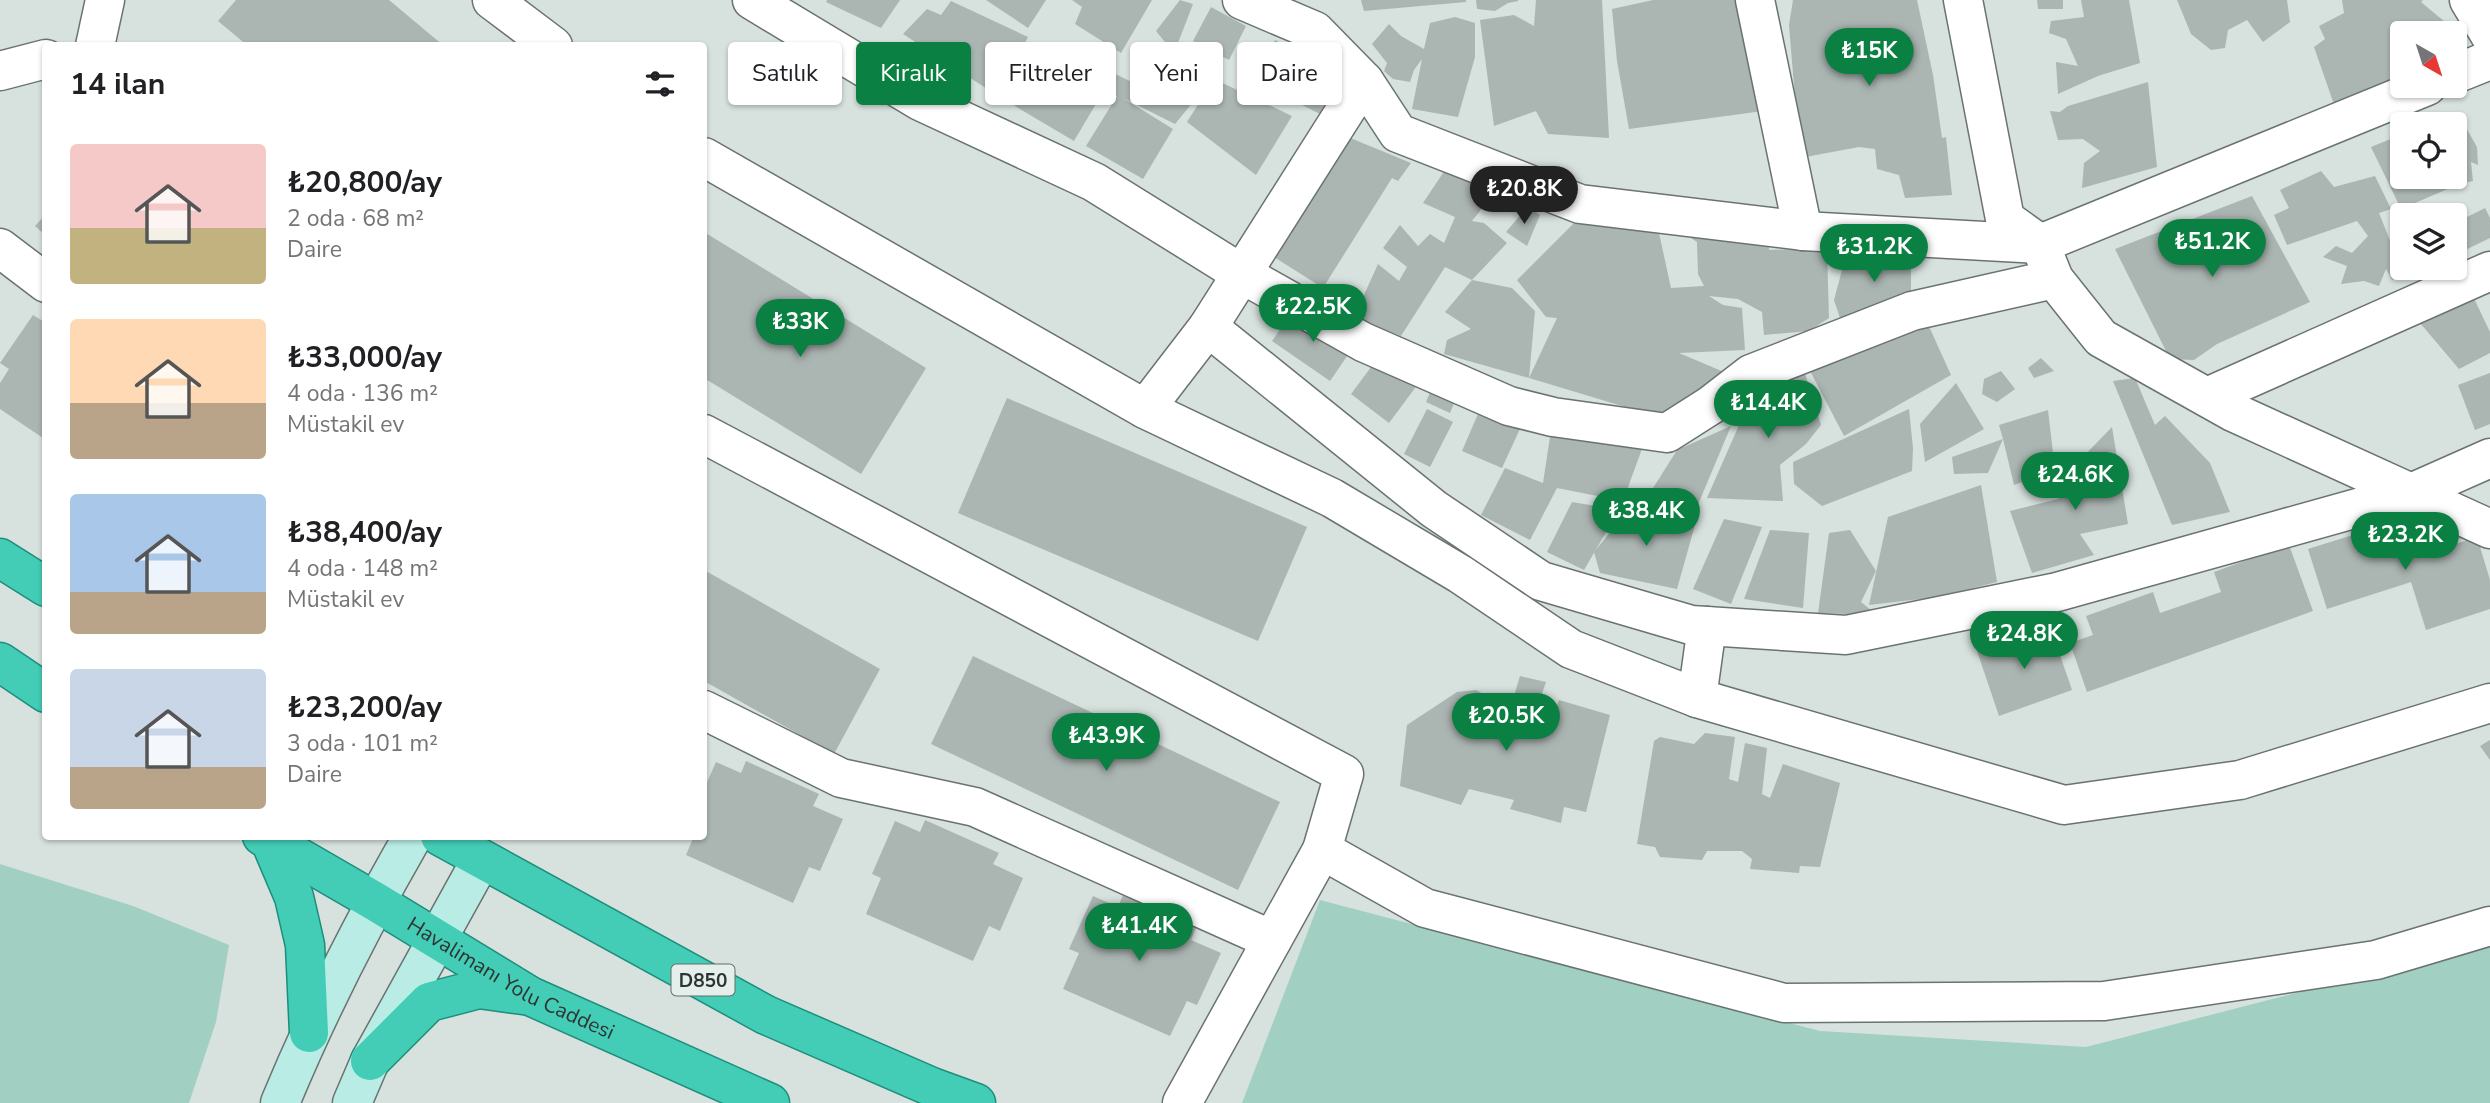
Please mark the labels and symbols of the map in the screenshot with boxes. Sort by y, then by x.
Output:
north arrow [2390,21,2468,98]
pin: ₺15K [1828,28,1910,88]
pin: ₺20.8K [1467,166,1581,226]
pin: ₺51.2K [2155,219,2269,279]
pin: ₺31.2K [1817,224,1931,284]
pin: ₺22.5K [1256,284,1370,344]
pin: ₺33K [759,300,841,359]
pin: ₺14.4K [1711,380,1825,440]
pin: ₺24.6K [2018,452,2132,512]
pin: ₺38.4K [1589,489,1703,548]
pin: ₺23.2K [2348,512,2462,572]
pin: ₺24.8K [1967,612,2081,671]
pin: ₺20.5K [1449,694,1563,753]
pin: ₺43.9K [1049,714,1163,773]
pin: ₺41.4K [1082,904,1196,963]
street label: Havalimanı Yolu Caddesi [402,910,619,1046]
road number: D850 [672,964,734,996]

